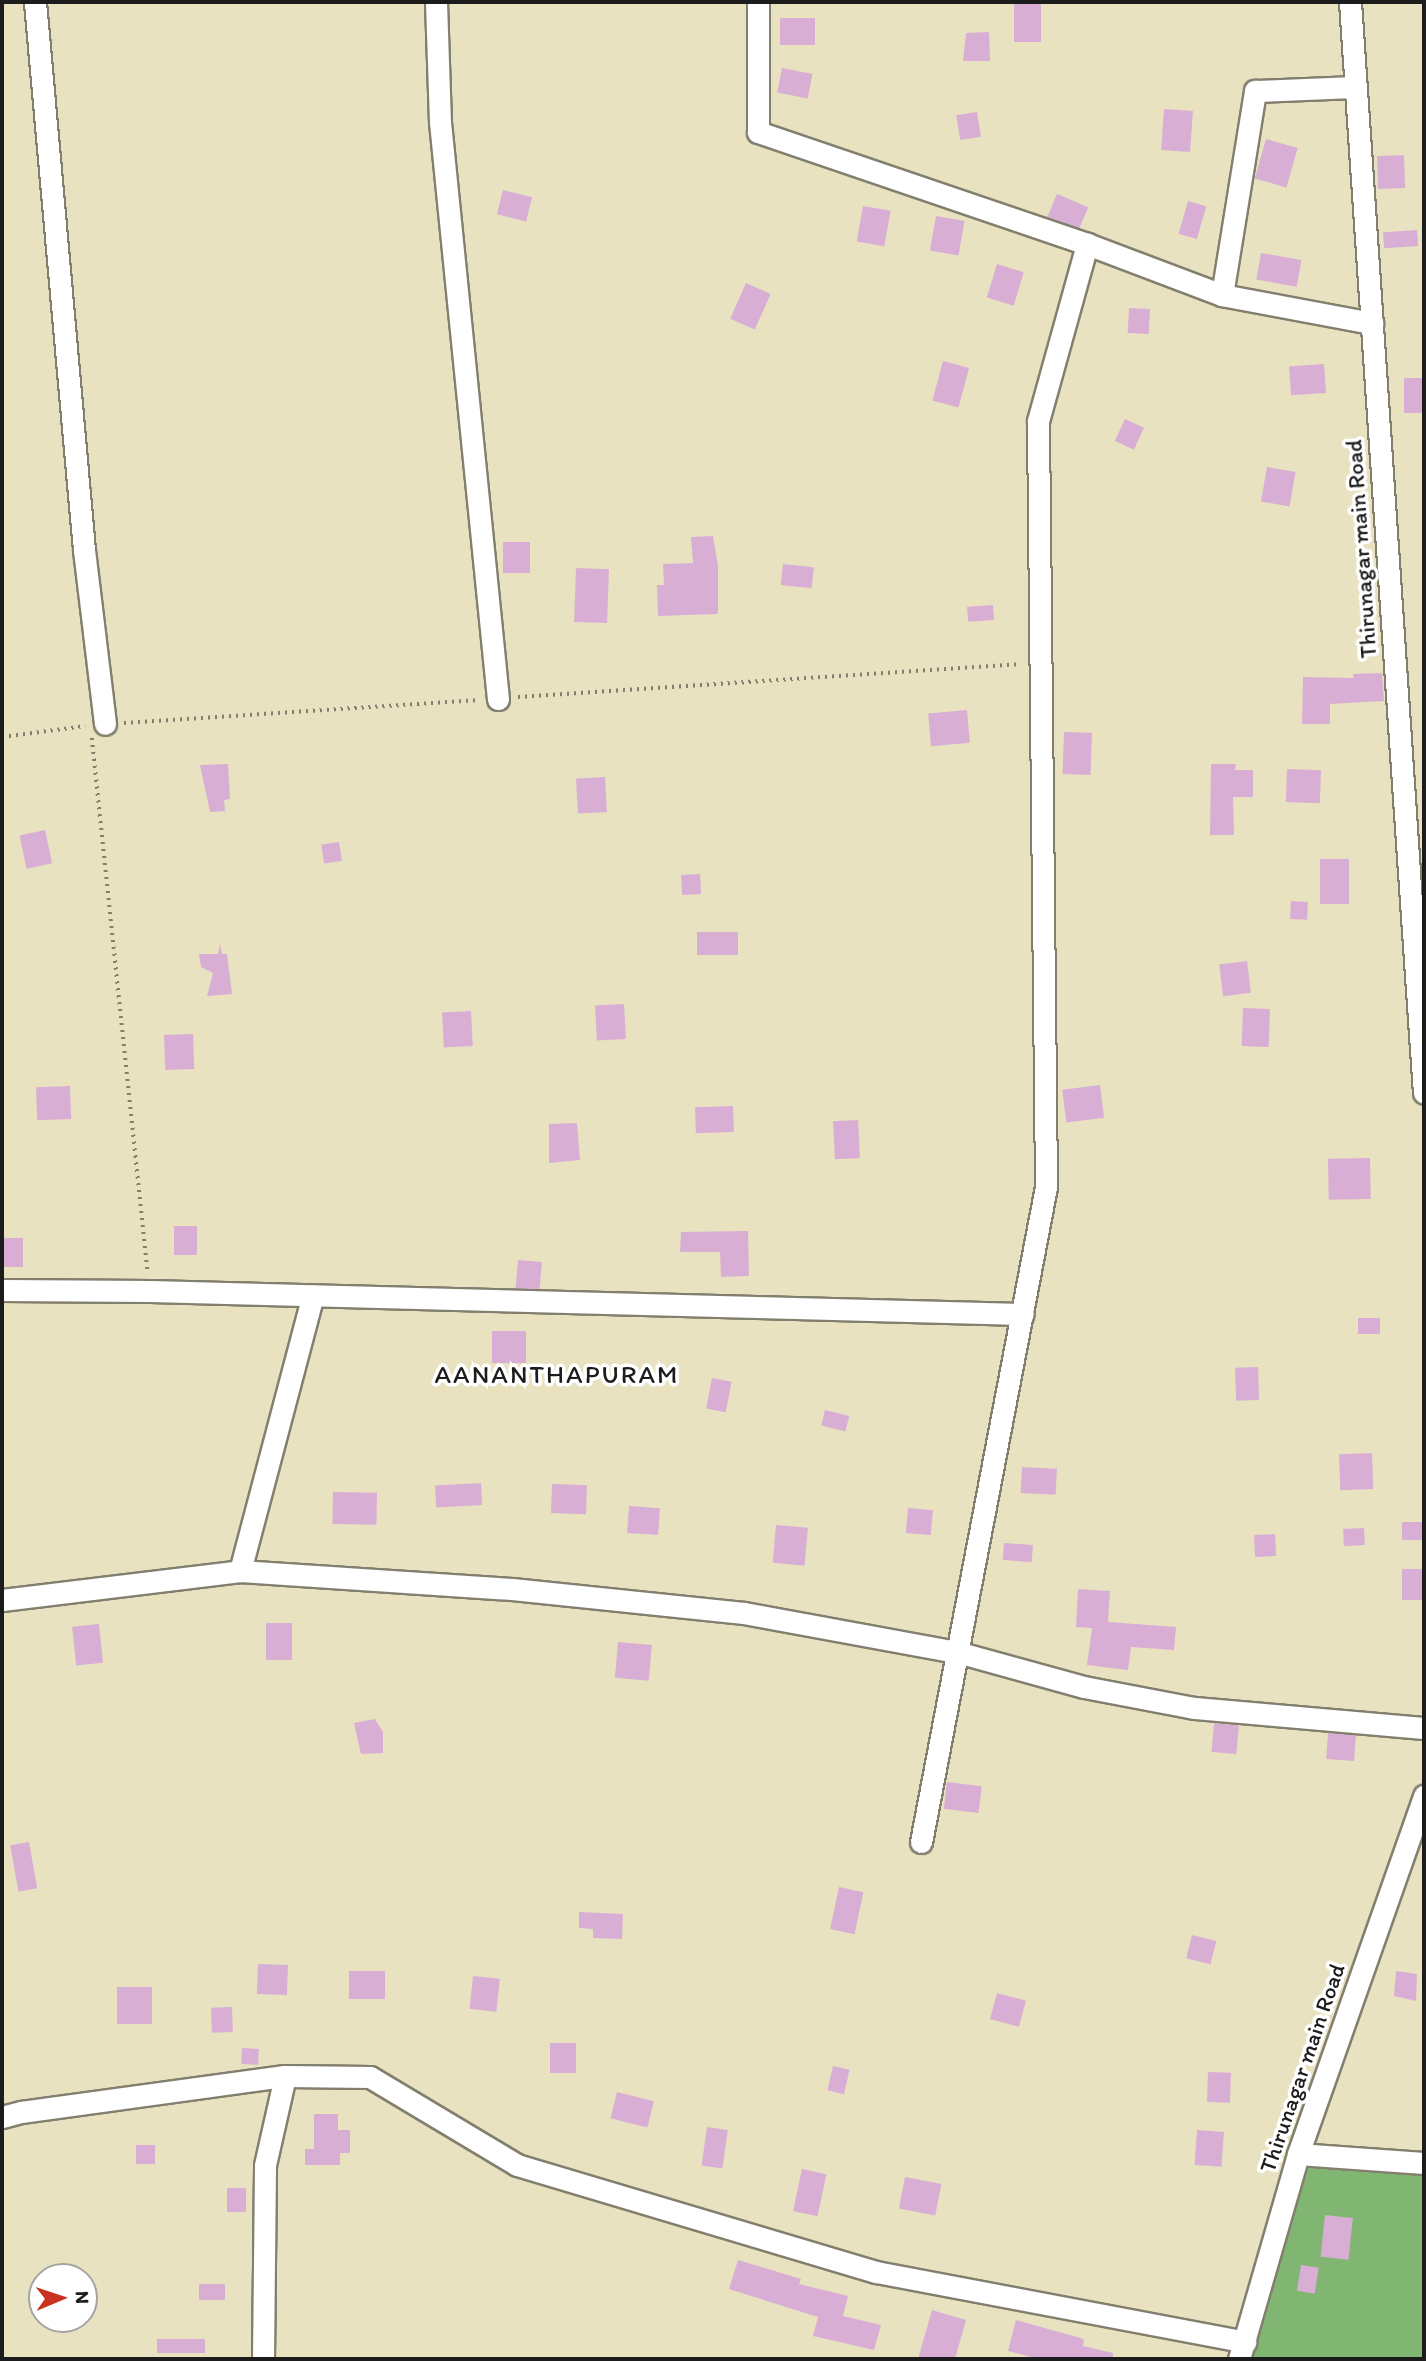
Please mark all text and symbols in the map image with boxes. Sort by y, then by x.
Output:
street label: Thirunagar main Road [1340,439,1382,659]
district label: AANANTHAPURAM [436,1359,678,1391]
street label: Thirunagar main Road [1253,1960,1351,2176]
north arrow [28,2263,98,2333]
text: N [71,2291,94,2304]

